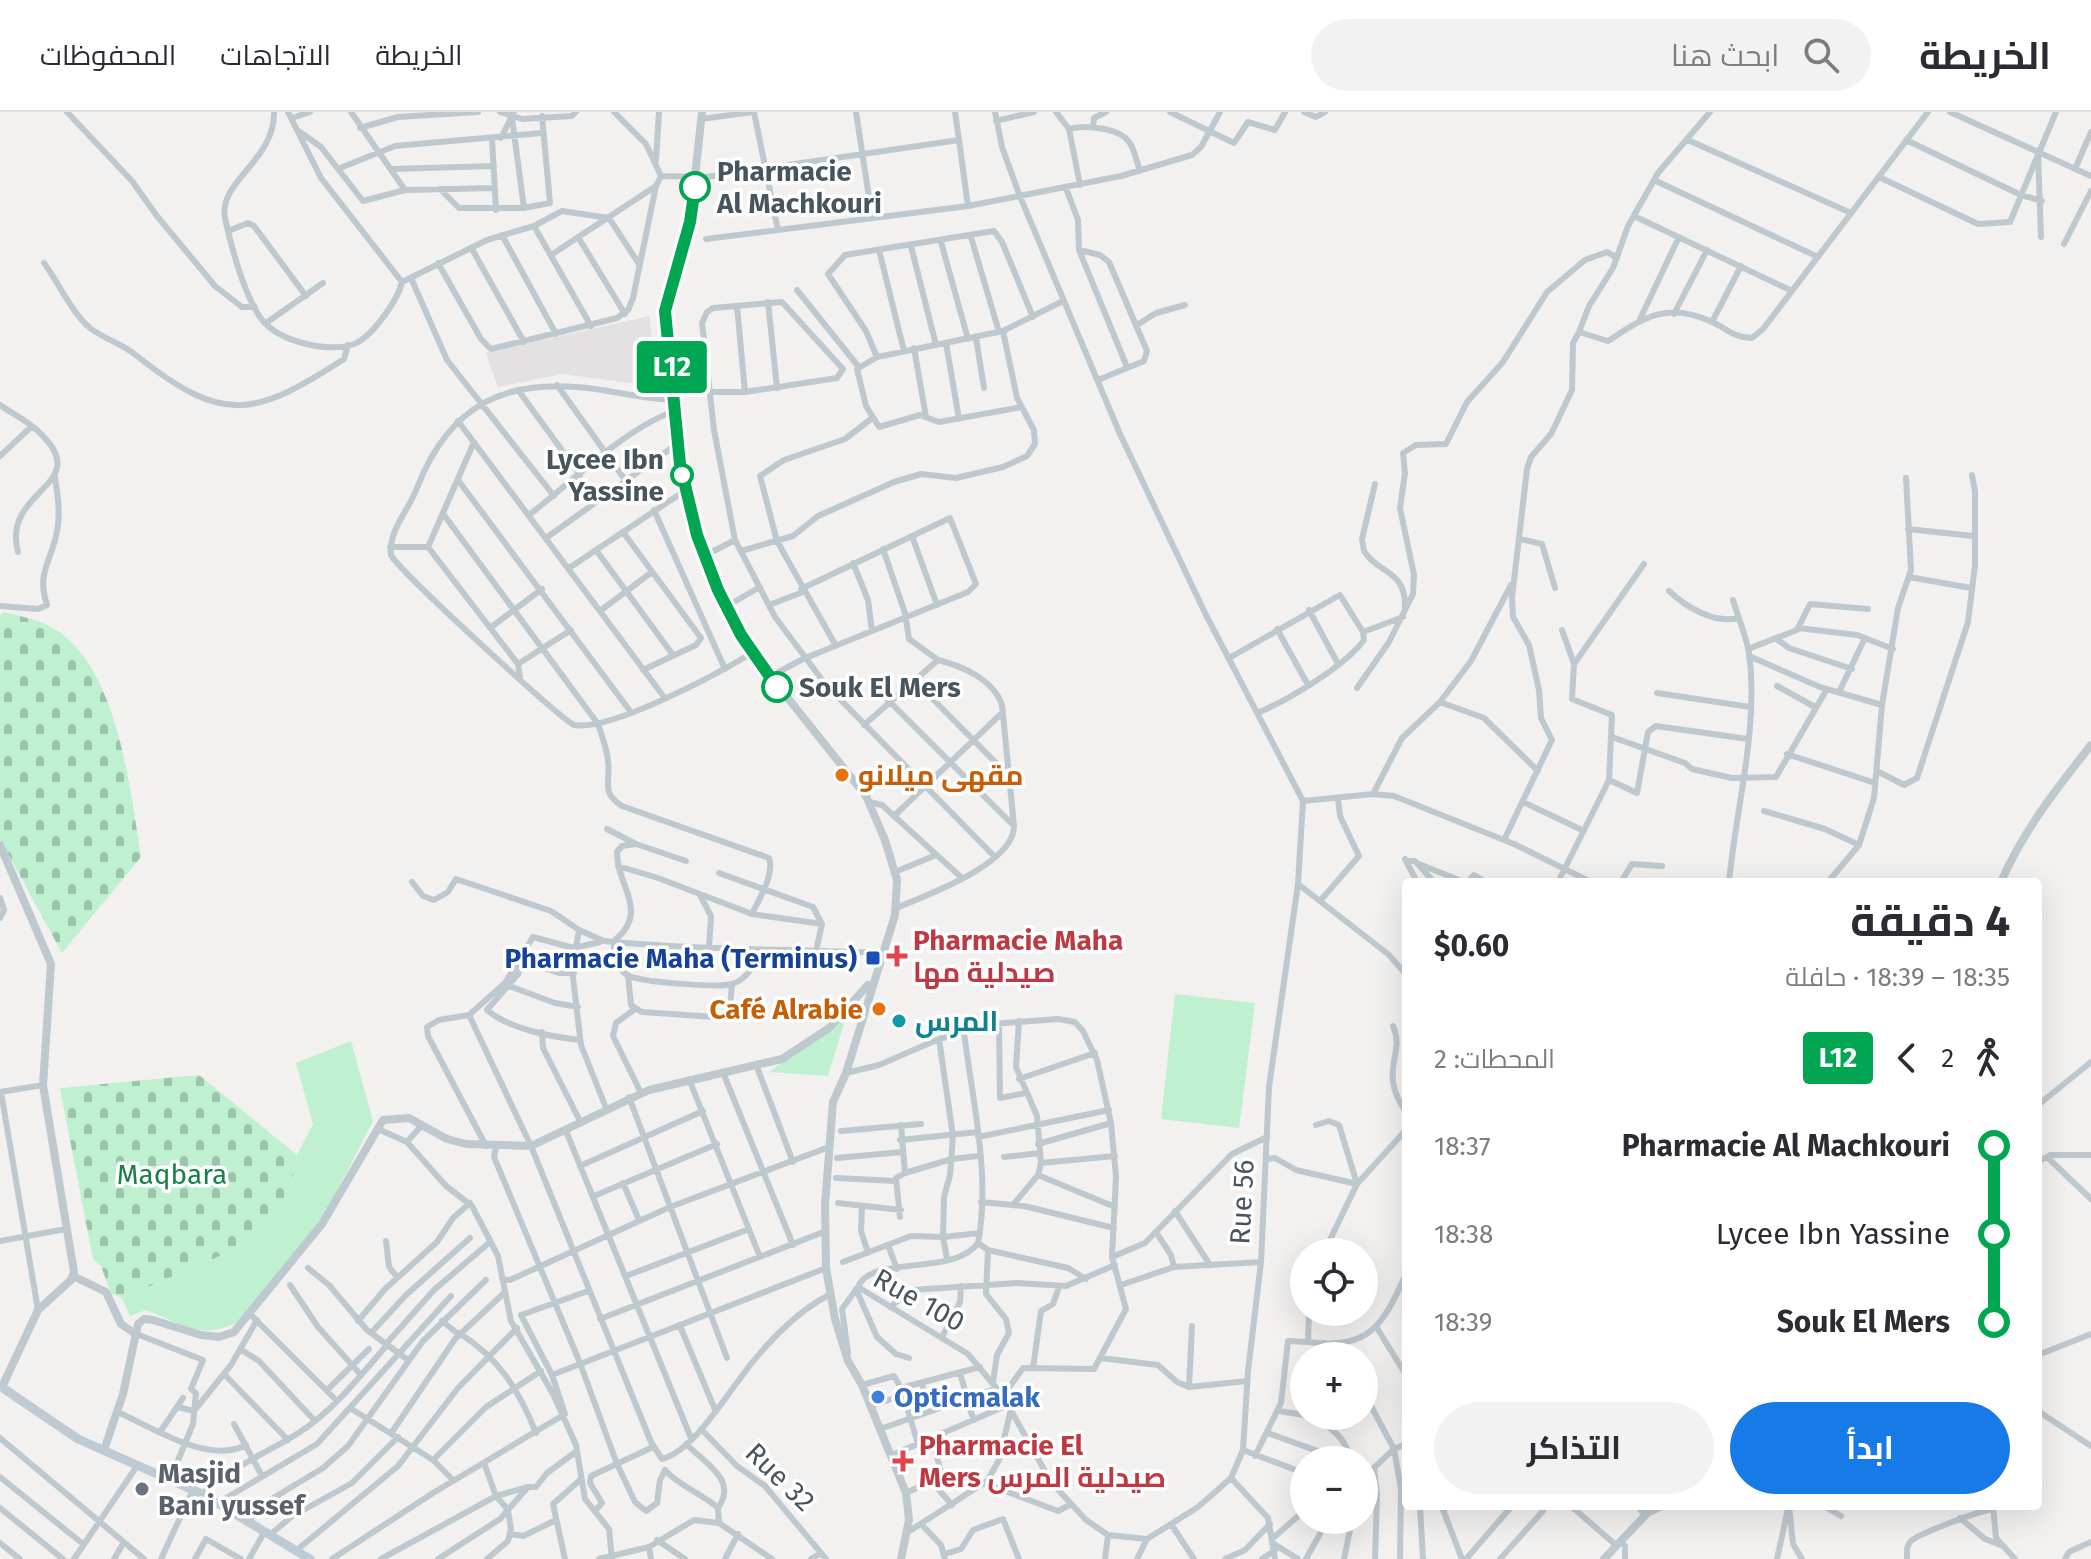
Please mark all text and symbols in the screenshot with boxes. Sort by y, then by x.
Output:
search box [1311,19,1871,91]
icon: search [1799,33,1843,77]
text: الخريطة [1919,33,2051,79]
text: ابحث هنا [1671,38,1779,74]
text: المحفوظات [40,39,176,72]
text: الاتجاهات [220,39,331,72]
text: الخريطة [375,39,463,72]
place label: Pharmacie Al Machkouri [716,155,882,220]
marker: Pharmacie Al Machkouri [680,172,710,202]
line badge: L12 [626,341,718,393]
text: L12 [653,350,691,383]
place label: Lycee Ibn Yassine [546,443,664,508]
marker: Lycee Ibn Yassine [671,464,693,486]
place label: Souk El Mers [799,671,961,704]
marker: Souk El Mers [762,672,792,702]
place label: مقهى ميلانو [858,759,1024,793]
marker: مقهى ميلانو [833,766,851,784]
text: 4 دقيقة [1850,895,2010,948]
place label: Pharmacie Maha صيدلية مها [913,924,1123,990]
text: $0.60 [1434,928,1509,964]
place label: Pharmacie Maha (Terminus) [504,942,857,975]
marker: Pharmacie Maha صيدلية مها [888,947,906,965]
marker: Pharmacie Maha (Terminus) [864,949,882,967]
text: 18:35 – 18:39 · حافلة [1785,962,2010,993]
place label: Café Alrabie [710,993,863,1026]
marker: Café Alrabie [870,1000,888,1018]
place label: المرس [915,1005,998,1038]
marker: المرس [890,1012,908,1030]
icon: back [1885,1036,1929,1080]
icon: walk [1966,1036,2010,1080]
text: L12 [1819,1041,1857,1074]
text: 2 [1941,1043,1954,1074]
text: المحطات: 2 [1434,1044,1555,1075]
text: Pharmacie Al Machkouri [1622,1128,1950,1164]
text: 18:37 [1434,1131,1490,1162]
park label: Maqbara [117,1158,227,1191]
street label: Rue 56 [1223,1159,1261,1245]
text: Lycee Ibn Yassine [1716,1216,1950,1252]
text: 18:38 [1434,1219,1493,1250]
map controls [1290,1238,1378,1534]
button: locate [1290,1238,1378,1326]
street label: Rue 100 [868,1261,970,1339]
text: Souk El Mers [1777,1304,1950,1340]
text: 18:39 [1434,1307,1492,1338]
button: + [1290,1342,1378,1430]
place label: Opticmalak [894,1381,1040,1414]
marker: Opticmalak [869,1388,887,1406]
button: التذاكر [1434,1402,1714,1494]
button: ابدأ [1730,1402,2010,1494]
place label: Pharmacie El Mers صيدلية المرس [919,1429,1166,1494]
street label: Rue 32 [739,1436,821,1518]
button: − [1290,1446,1378,1534]
marker: Pharmacie El Mers صيدلية المرس [894,1452,912,1470]
place label: Masjid Bani yussef [158,1457,307,1522]
marker: Masjid Bani yussef [133,1480,151,1498]

